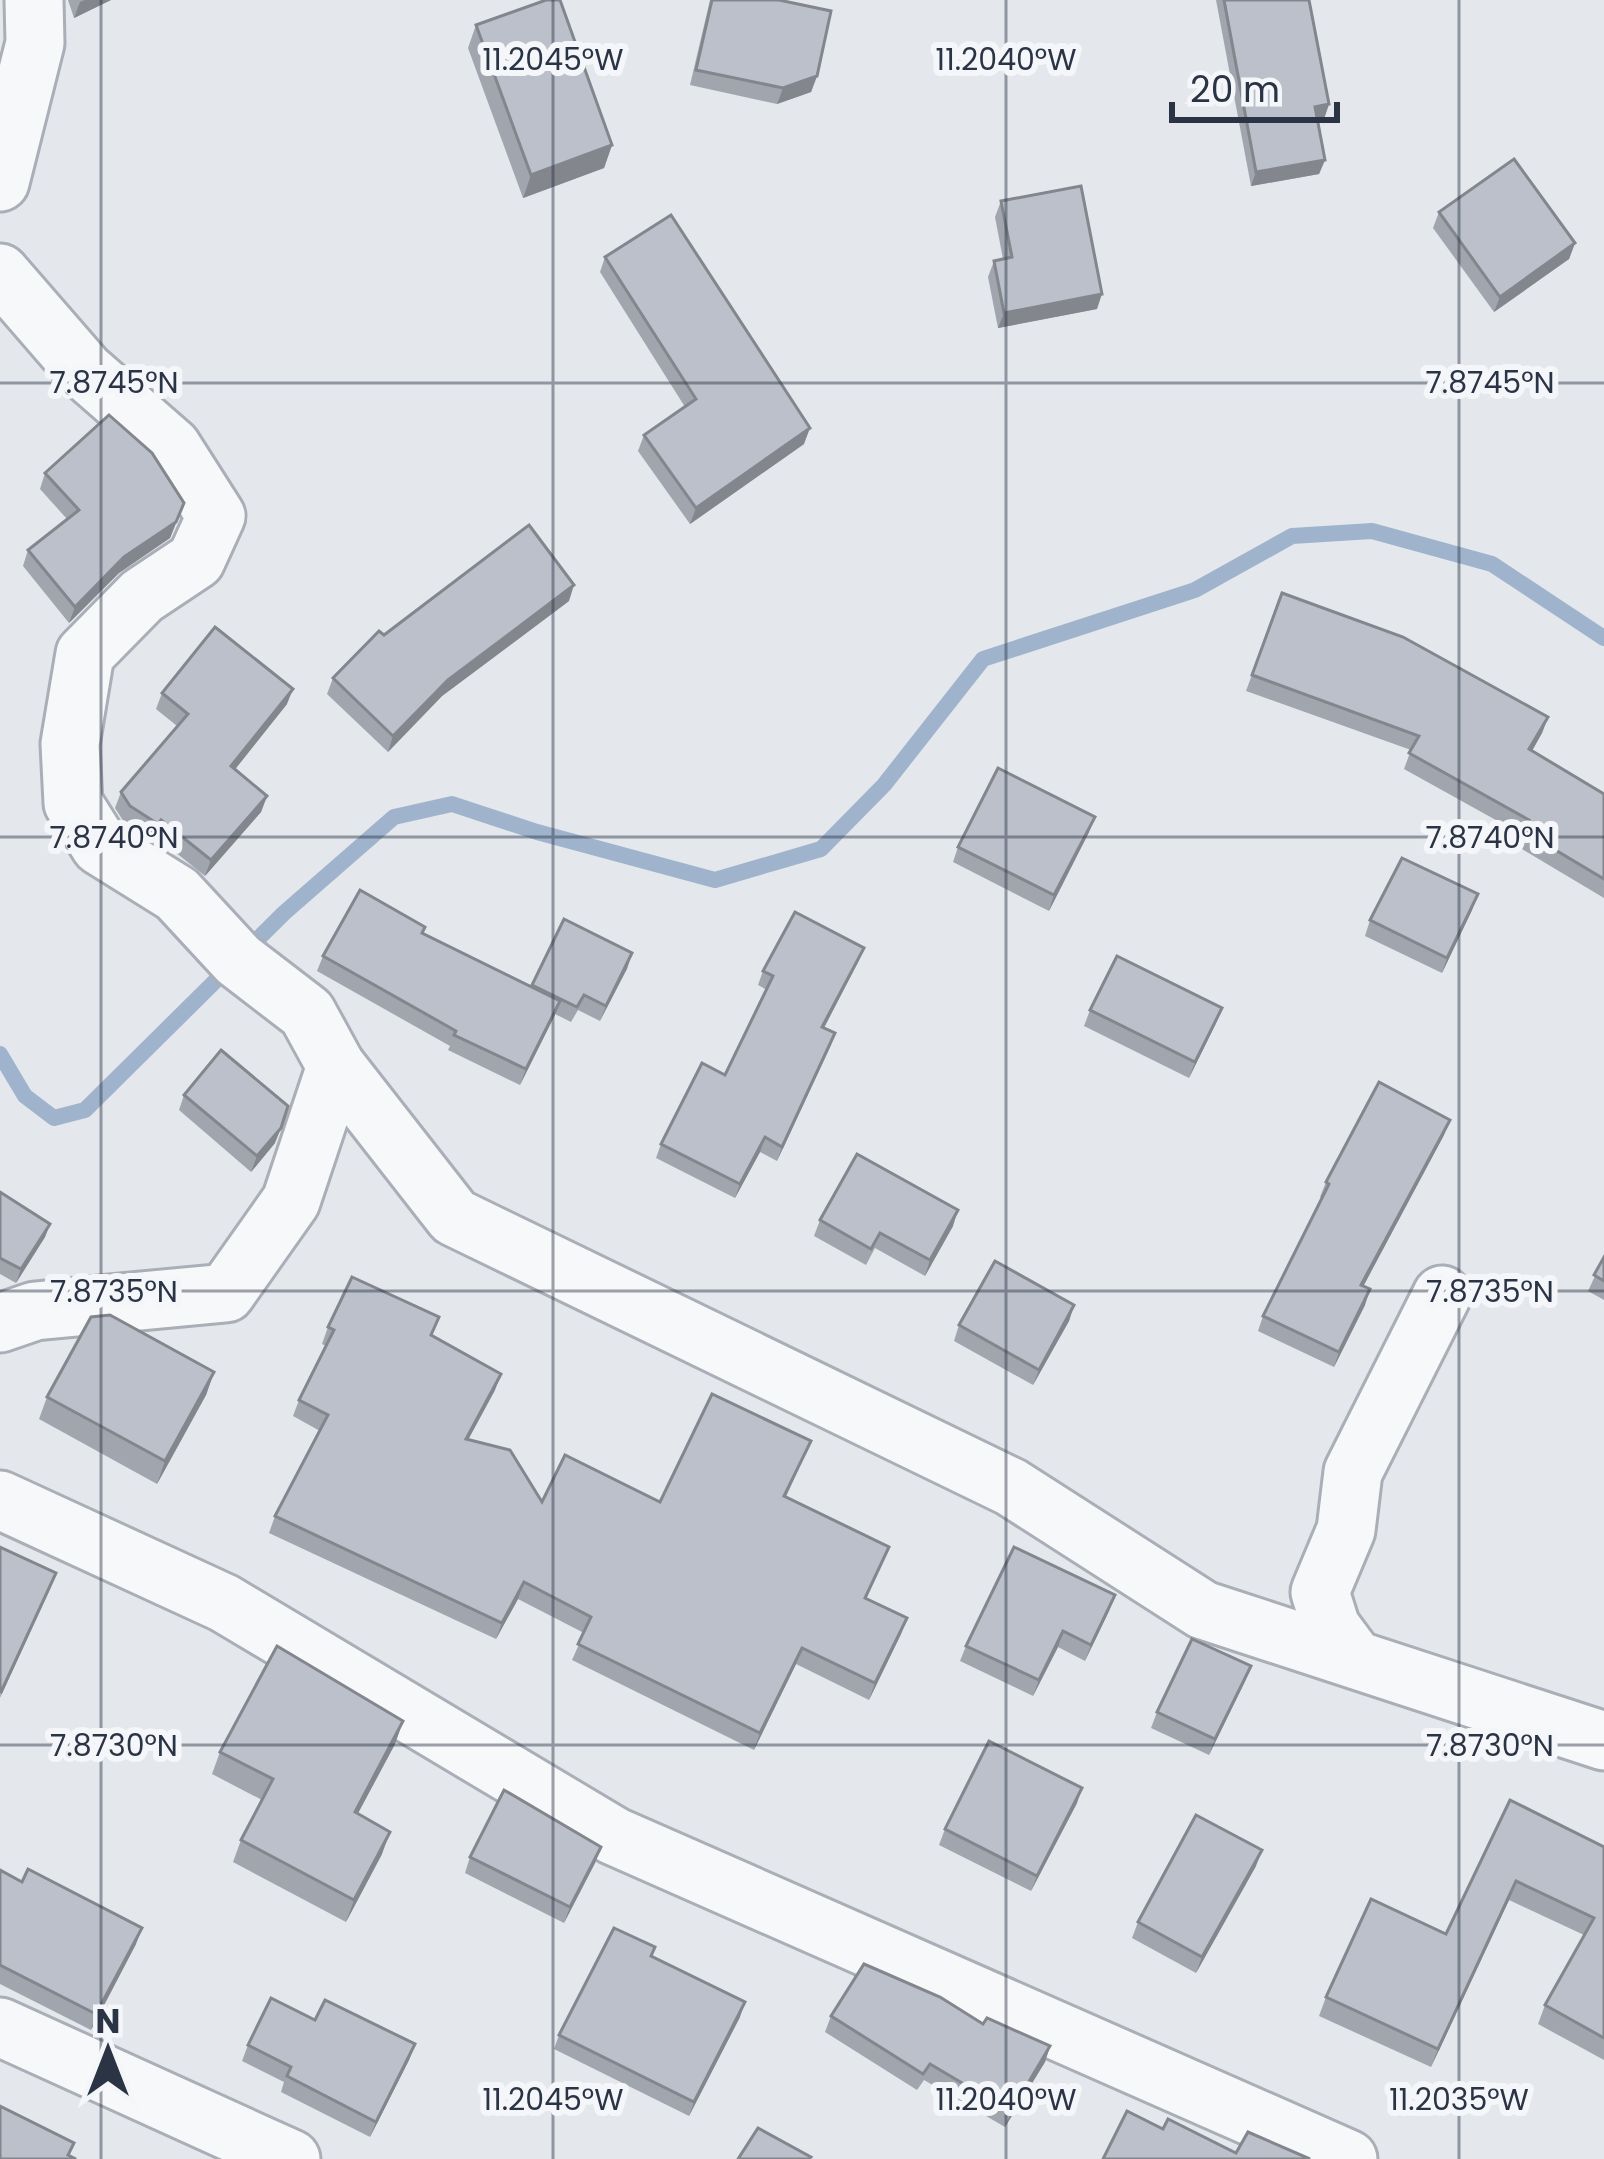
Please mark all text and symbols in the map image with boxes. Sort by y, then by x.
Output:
text: 11.2045°W [483,38,623,81]
text: 11.2040°W [936,38,1076,81]
scale bar [1172,48,1337,122]
text: 20 m [1190,64,1280,115]
text: 7.8745°N [49,361,179,404]
text: 7.8745°N [1425,361,1555,404]
text: 7.8740°N [49,816,179,859]
text: 7.8740°N [1425,816,1555,859]
text: 7.8735°N [50,1270,178,1313]
text: 7.8735°N [1426,1270,1554,1313]
text: 7.8730°N [50,1724,178,1767]
text: 7.8730°N [1426,1724,1554,1767]
north arrow [48,1991,168,2111]
text: N [96,1998,120,2045]
text: 11.2045°W [483,2078,623,2121]
text: 11.2040°W [936,2078,1076,2121]
text: 11.2035°W [1389,2078,1529,2121]

